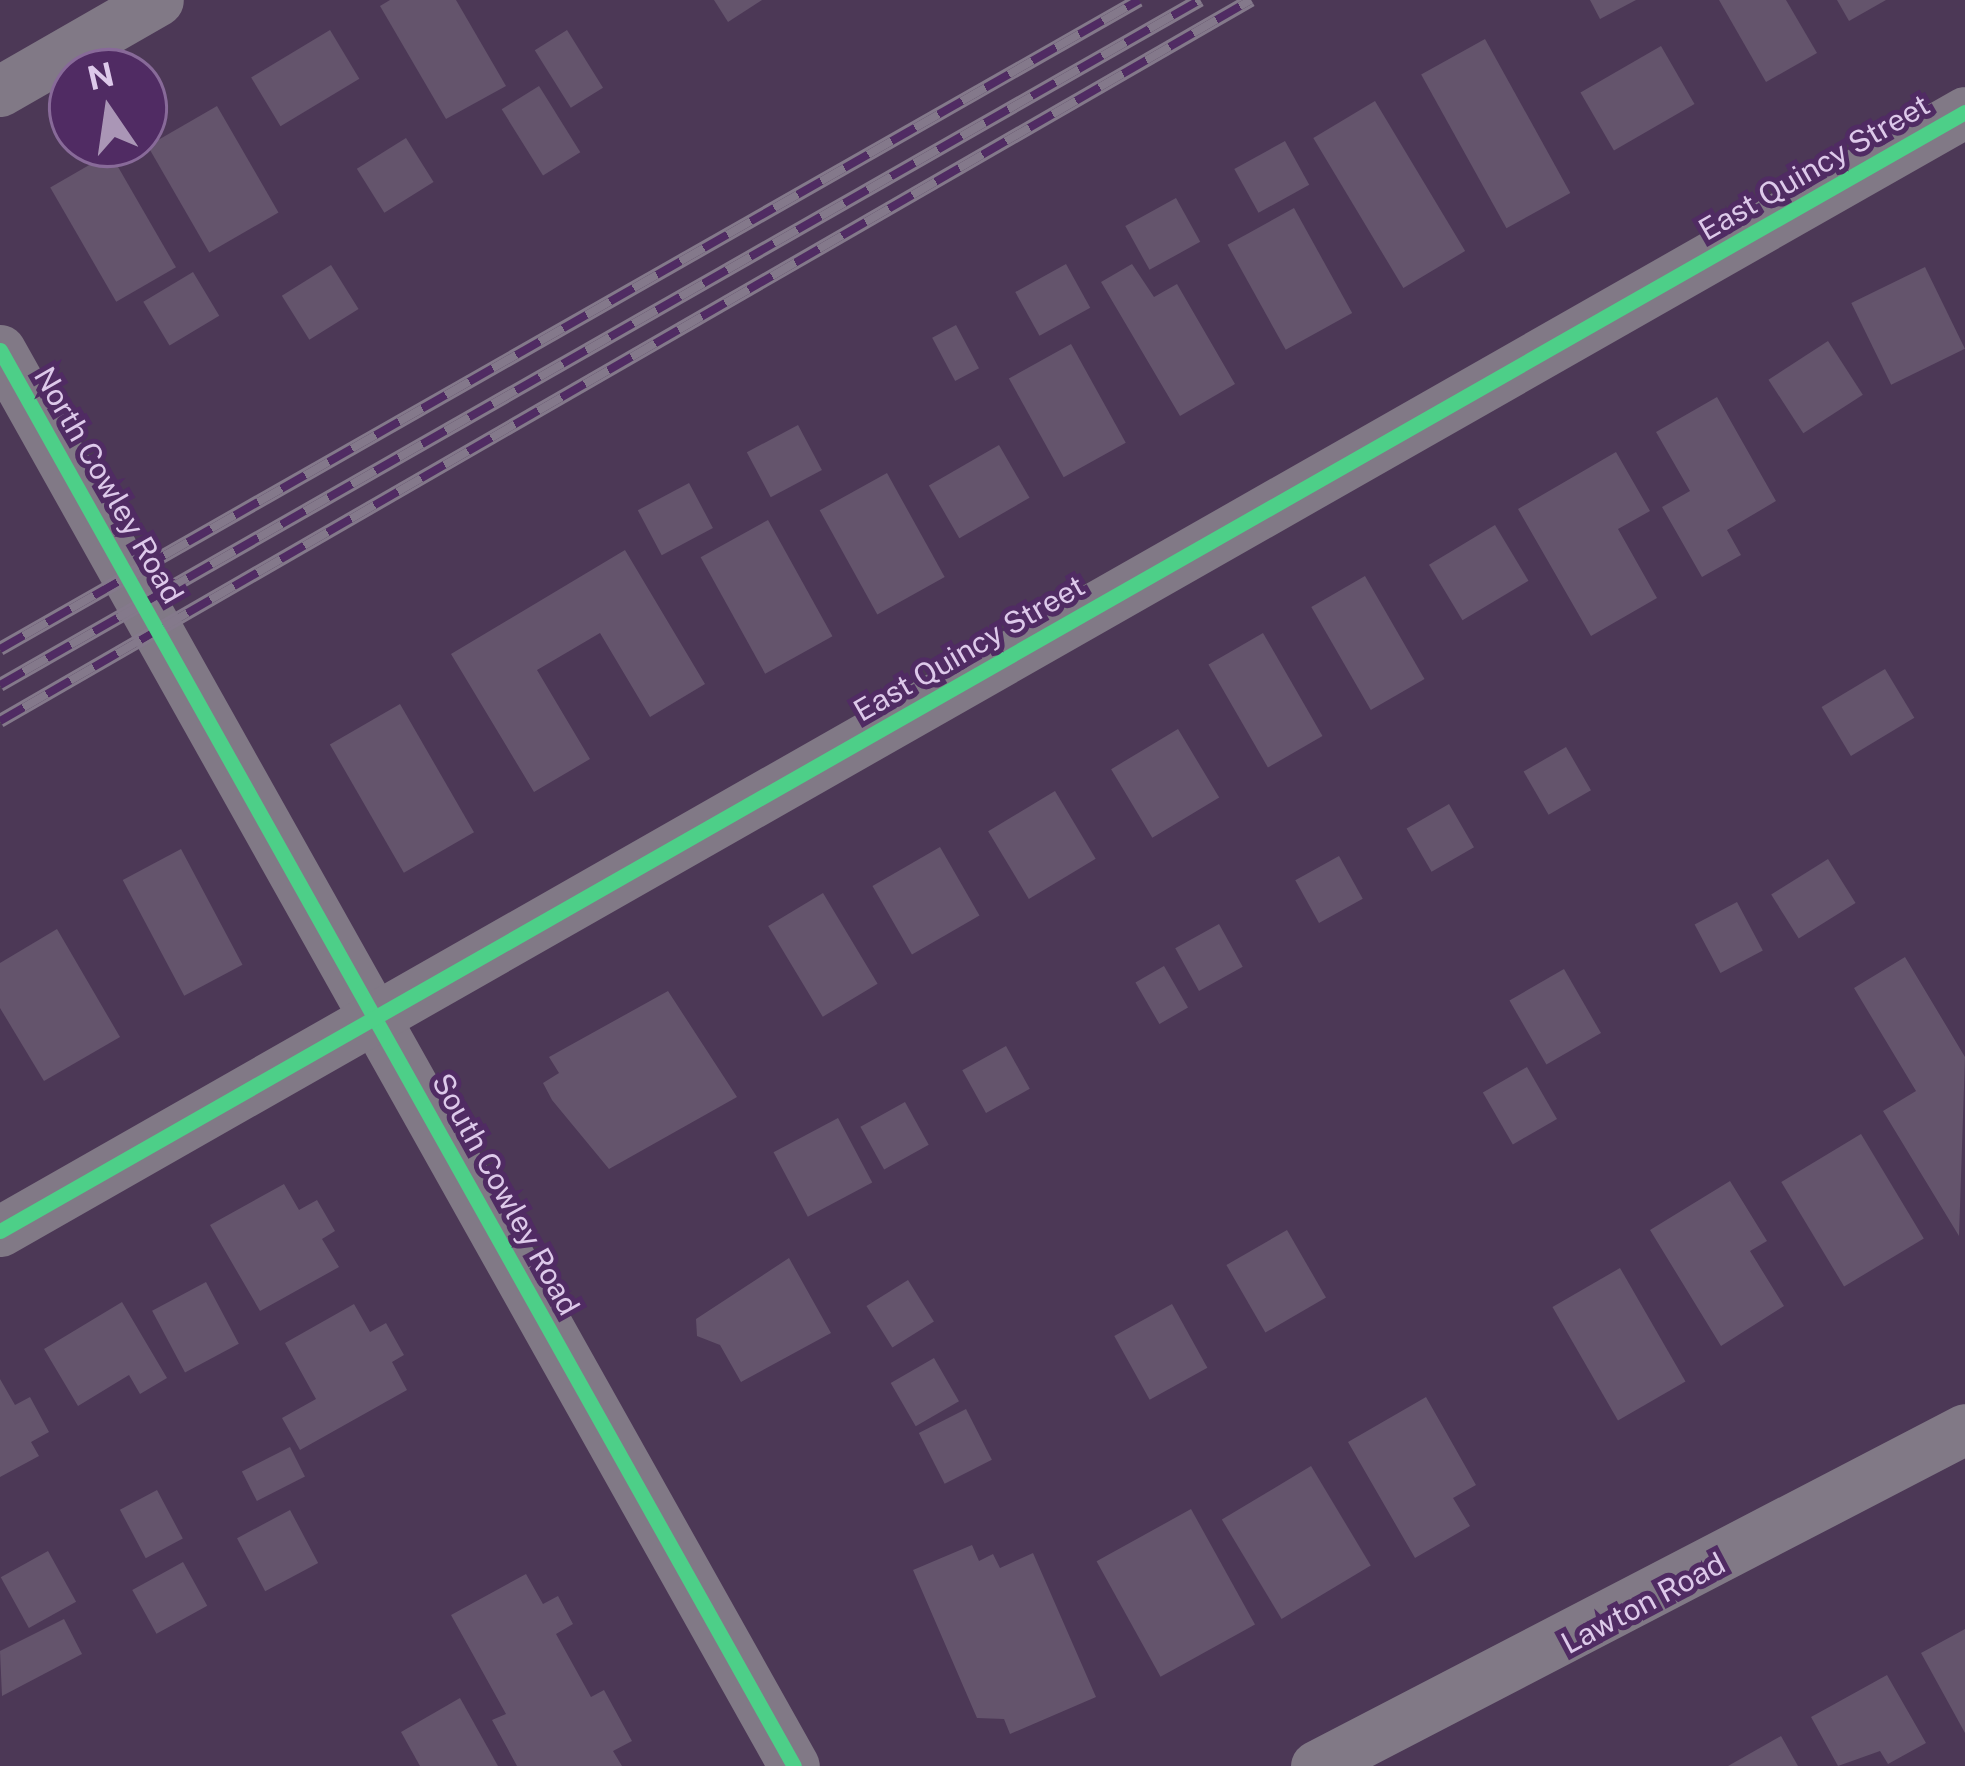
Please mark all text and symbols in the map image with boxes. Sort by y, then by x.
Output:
north arrow [48,48,168,168]
text: N [84,54,117,97]
street label: East Quincy Street [1692,86,1936,248]
street label: North Cowley Road [27,360,191,610]
street label: East Quincy Street [847,567,1091,729]
street label: South Cowley Road [425,1067,587,1321]
street label: Lawton Road [1555,1545,1731,1661]

